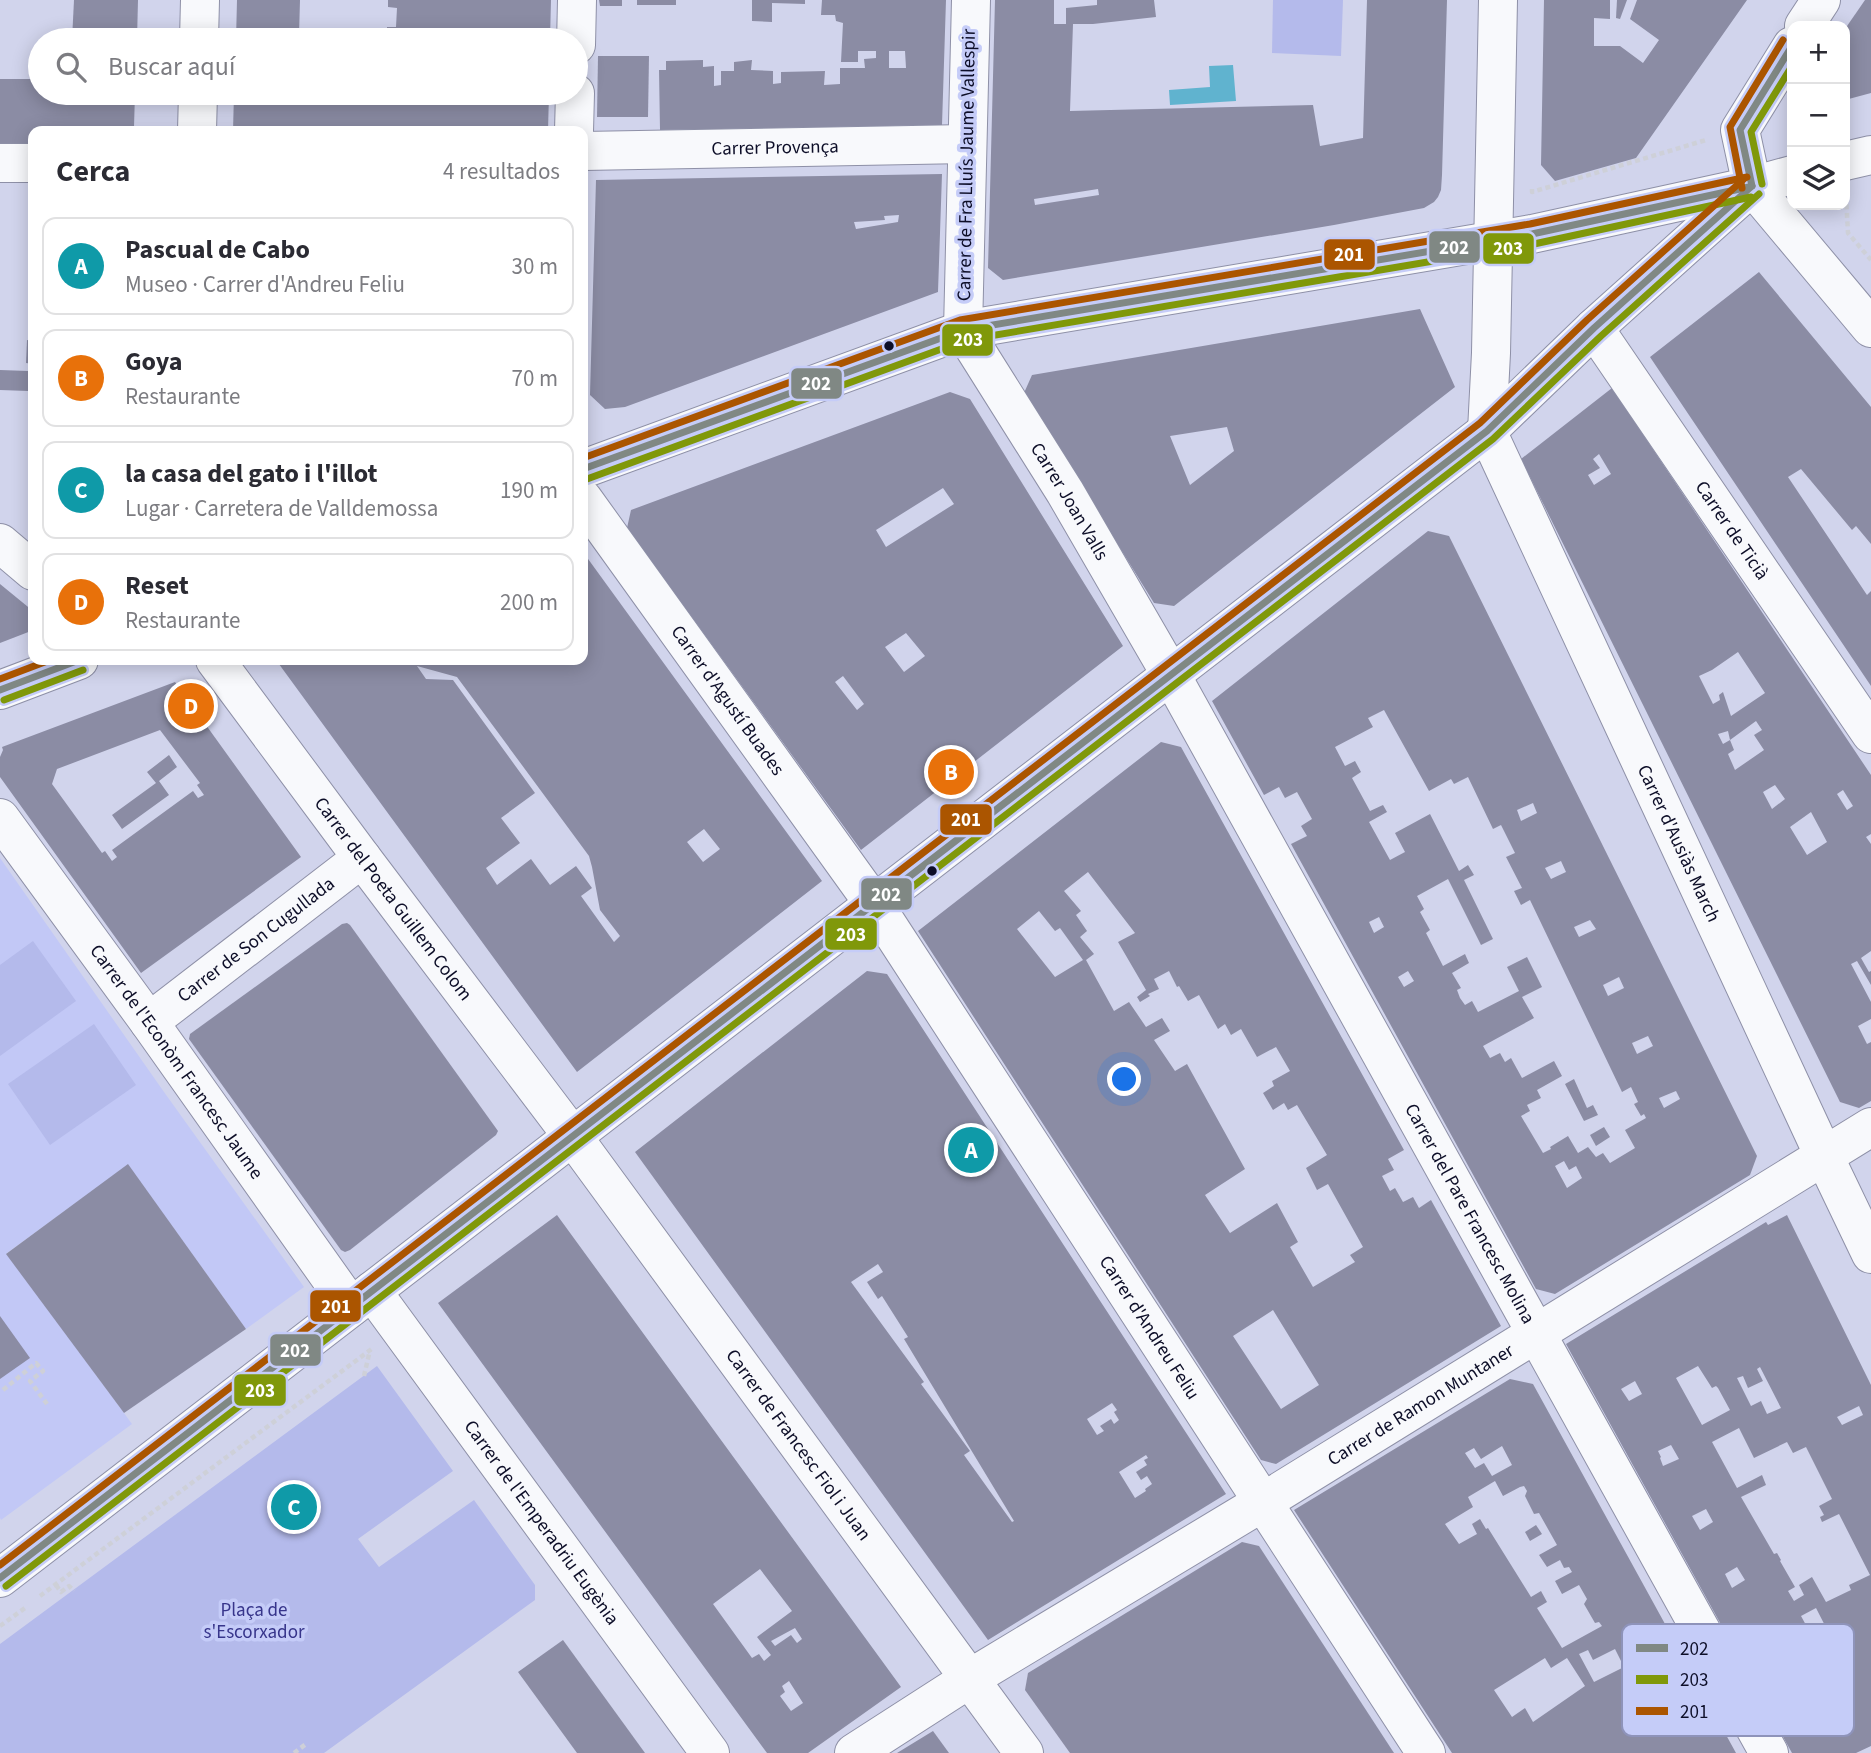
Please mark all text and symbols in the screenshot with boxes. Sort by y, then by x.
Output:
map controls [1787,21,1850,210]
button: + [1787,21,1850,84]
search box [28,28,588,105]
street label: Carrer de Fra Lluís Jaume Vallespir [951,28,983,301]
icon: search [52,48,90,86]
text: Buscar aquí [108,48,235,85]
button: − [1787,84,1850,147]
street label: Carrer Provença [711,133,839,162]
button: layers [1787,147,1850,210]
text: Cerca [56,150,130,193]
text: 4 resultados [443,155,560,188]
line badge: 202 [1428,230,1481,264]
text: Pascual de Cabo [125,231,310,268]
line badge: 203 [1482,232,1535,265]
text: 202 [1439,235,1469,262]
text: 203 [1493,236,1523,263]
line badge: 201 [1323,238,1376,271]
text: 201 [1334,242,1364,269]
text: A [74,250,88,283]
text: 30 m [511,250,558,283]
text: Museo · Carrer d'Andreu Feliu [125,268,405,301]
line badge: 203 [941,323,994,357]
text: 203 [953,327,983,354]
unlabelled marker [882,339,896,353]
text: Goya [125,343,183,380]
text: B [74,362,88,395]
text: 70 m [511,362,558,395]
line badge: 202 [790,367,843,400]
text: 202 [801,371,831,398]
text: Restaurante [125,380,240,413]
street label: Carrer Joan Valls [1024,437,1115,565]
text: la casa del gato i l'illot [125,455,377,492]
text: C [74,474,88,507]
text: 190 m [500,474,558,507]
street label: Carrer de Ticià [1689,475,1776,585]
text: Lugar · Carretera de Valldemossa [125,492,438,525]
text: Reset [125,567,189,604]
text: D [74,586,88,619]
text: 200 m [500,586,558,619]
text: Restaurante [125,604,240,637]
street label: Carrer d'Agustí Buades [664,620,791,781]
pin: D [168,680,214,732]
pin: B [928,746,974,798]
street label: Carrer d'Ausiàs March [1630,760,1727,927]
street label: Carrer del Poeta Guillem Colom [308,791,479,1006]
line badge: 201 [939,803,993,836]
text: 201 [951,807,981,834]
unlabelled marker [925,864,939,878]
street label: Carrer de Son Cugullada [172,870,340,1009]
line badge: 202 [860,877,913,911]
text: 202 [871,882,901,909]
line badge: 203 [824,917,878,951]
text: 203 [836,922,866,949]
street label: Carrer de l'Econòm Francesc Jaume [83,939,270,1185]
your location [1107,1062,1141,1096]
street label: Carrer del Pare Francesc Molina [1398,1099,1542,1329]
pin: A [948,1124,994,1176]
street label: Carrer d'Andreu Feliu [1093,1250,1206,1405]
line badge: 201 [309,1289,362,1323]
text: 201 [321,1294,351,1321]
line badge: 202 [269,1333,322,1367]
street label: Carrer de Ramon Muntaner [1322,1337,1519,1473]
text: 202 [280,1338,310,1365]
street label: Carrer de Francesc Fiol i Juan [719,1344,878,1546]
line badge: 203 [233,1373,287,1407]
text: 203 [245,1378,275,1405]
street label: Carrer de l'Emperadriu Eugènia [457,1415,626,1631]
pin: C [271,1481,317,1533]
park label: Plaça de s'Escorxador [203,1597,305,1646]
legend [1622,1624,1854,1736]
text: 202 [1680,1636,1708,1663]
text: 203 [1680,1667,1708,1694]
text: 201 [1680,1699,1708,1726]

